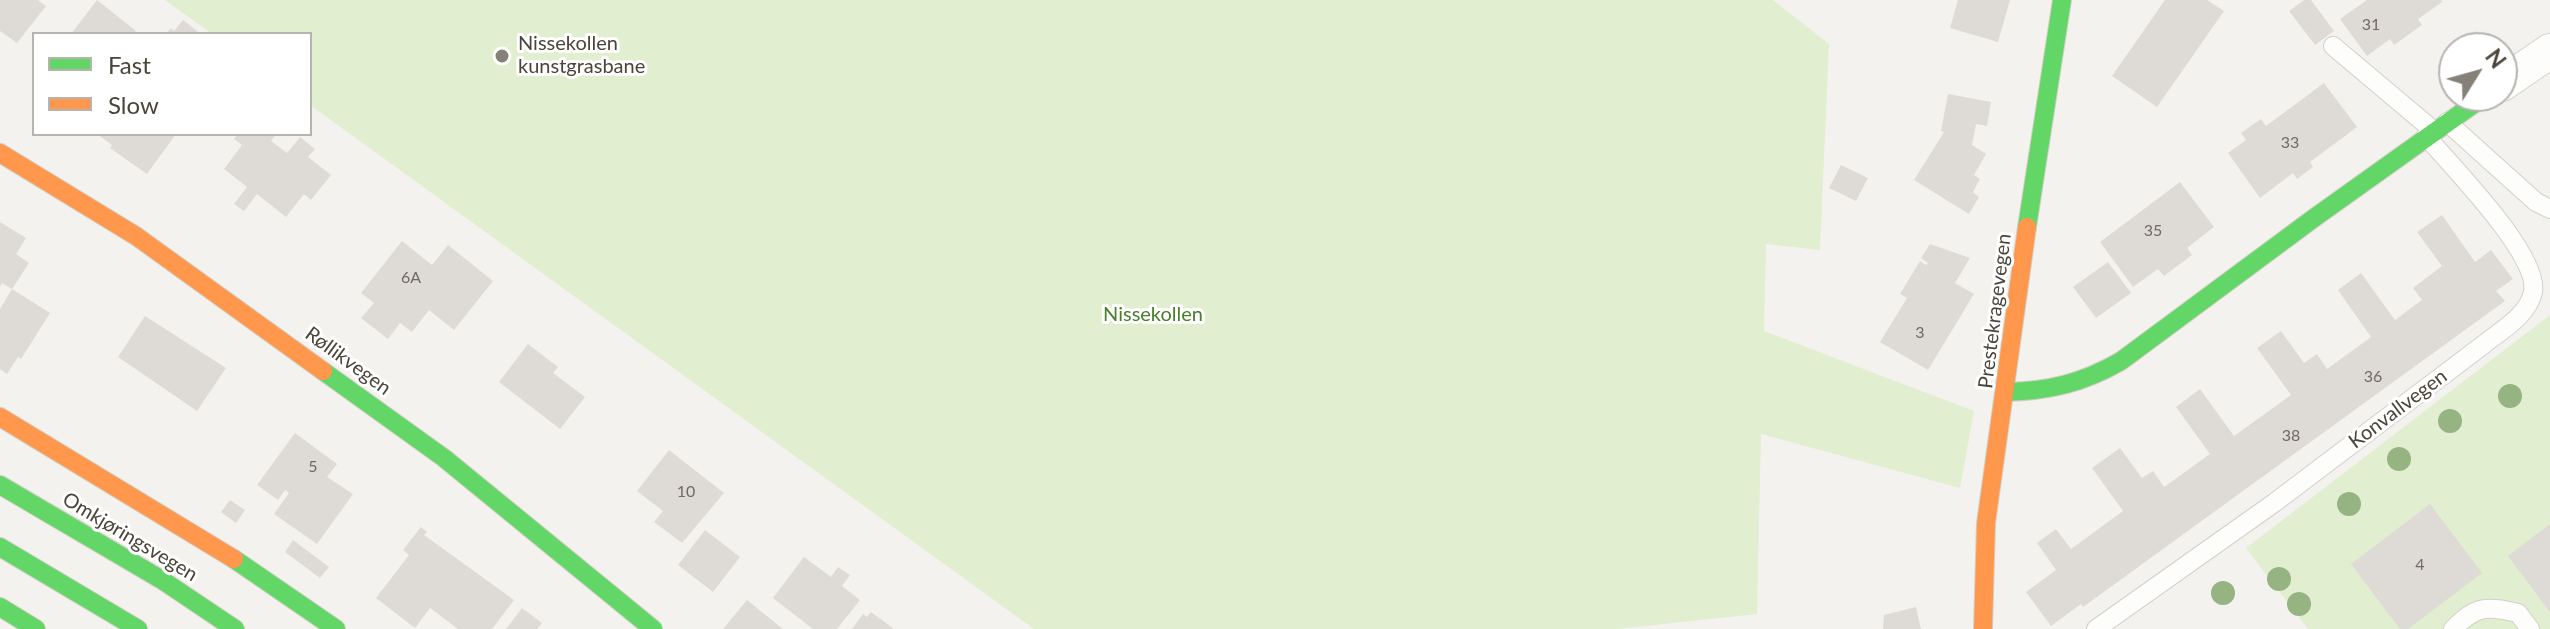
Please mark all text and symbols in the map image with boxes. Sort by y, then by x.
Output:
house number: 31 [2362,15,2380,35]
legend [32,32,312,136]
place label: Nissekollen kunstgrasbane [518,32,645,79]
north arrow [2438,32,2518,112]
text: N [2480,44,2512,73]
marker: Nissekollen kunstgrasbane [493,47,511,65]
text: Fast [108,50,151,79]
text: Slow [108,90,159,119]
house number: 33 [2281,133,2299,153]
house number: 35 [2144,221,2162,241]
street label: Prestekragevegen [1974,232,2016,390]
house number: 6A [401,268,421,288]
park label: Nissekollen [1103,303,1203,327]
street label: Røllikvegen [300,322,396,400]
house number: 3 [1915,323,1925,343]
street label: Konvallvegen [2344,364,2452,454]
house number: 36 [2364,367,2382,387]
house number: 38 [2282,426,2300,446]
house number: 5 [308,457,318,477]
house number: 10 [677,482,695,502]
street label: Omkjøringsvegen [58,487,202,587]
house number: 4 [2415,555,2425,575]

